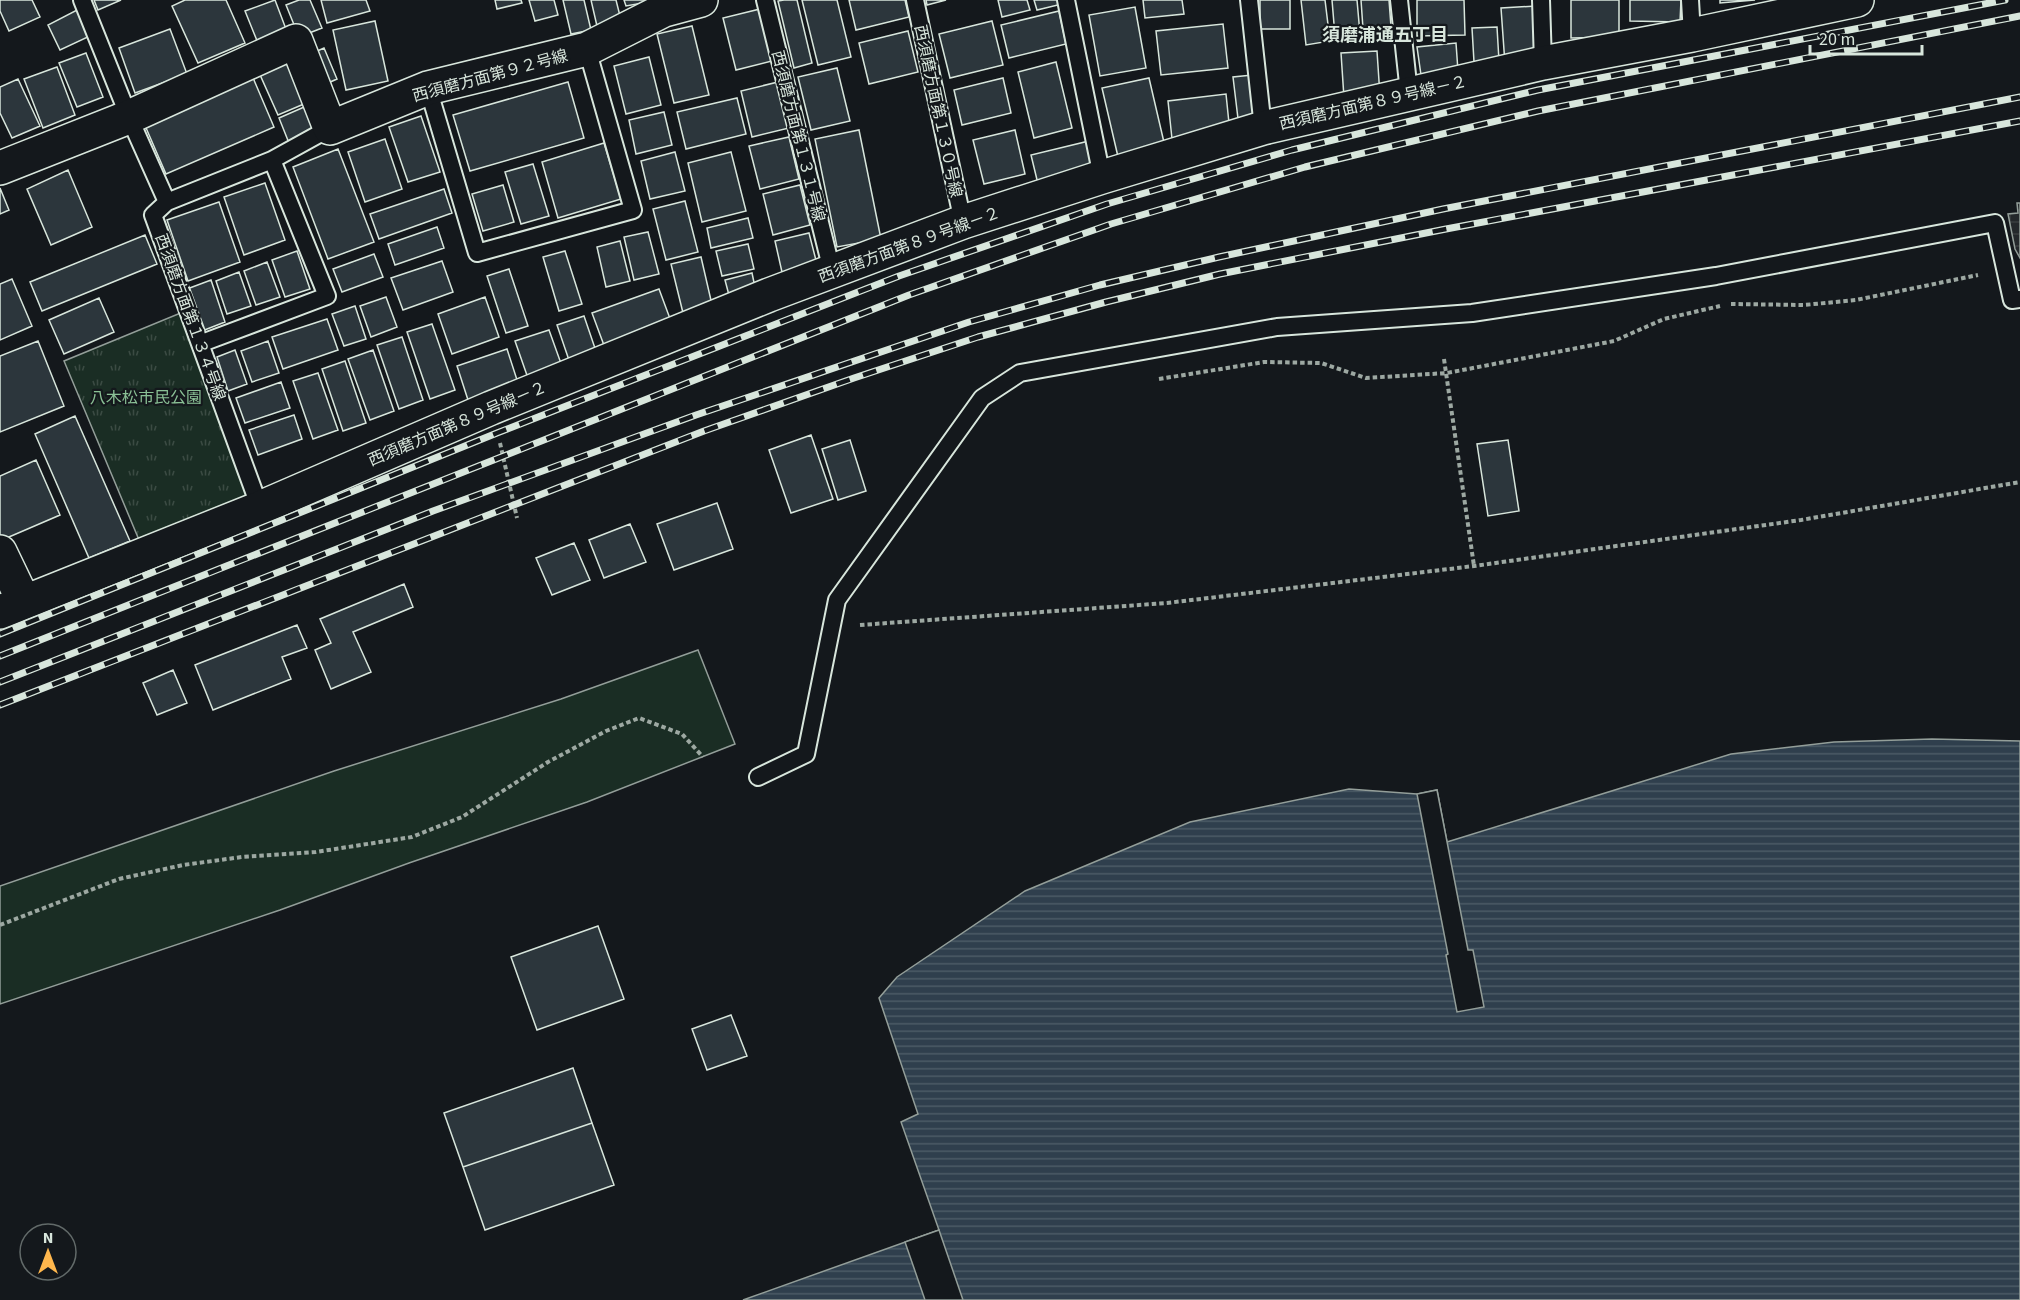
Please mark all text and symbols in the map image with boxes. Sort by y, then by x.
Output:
scale bar [1810,18,1922,56]
street label: 西須磨方面第１３０号線 [909,23,967,200]
district label: 須磨浦通五丁目 [1322,23,1448,48]
text: 20 m [1819,27,1855,52]
street label: 西須磨方面第９２号線 [410,45,570,107]
street label: 西須磨方面第１３１号線 [766,48,830,224]
street label: 西須磨方面第８９号線－２ [1277,71,1469,135]
street label: 西須磨方面第８９号線－２ [815,202,1003,288]
street label: 西須磨方面第１３４号線 [150,231,230,404]
street label: 西須磨方面第８９号線－２ [365,376,550,472]
park label: 八木松市民公園 [90,387,202,409]
north arrow [18,1222,78,1282]
text: N [43,1227,53,1249]

